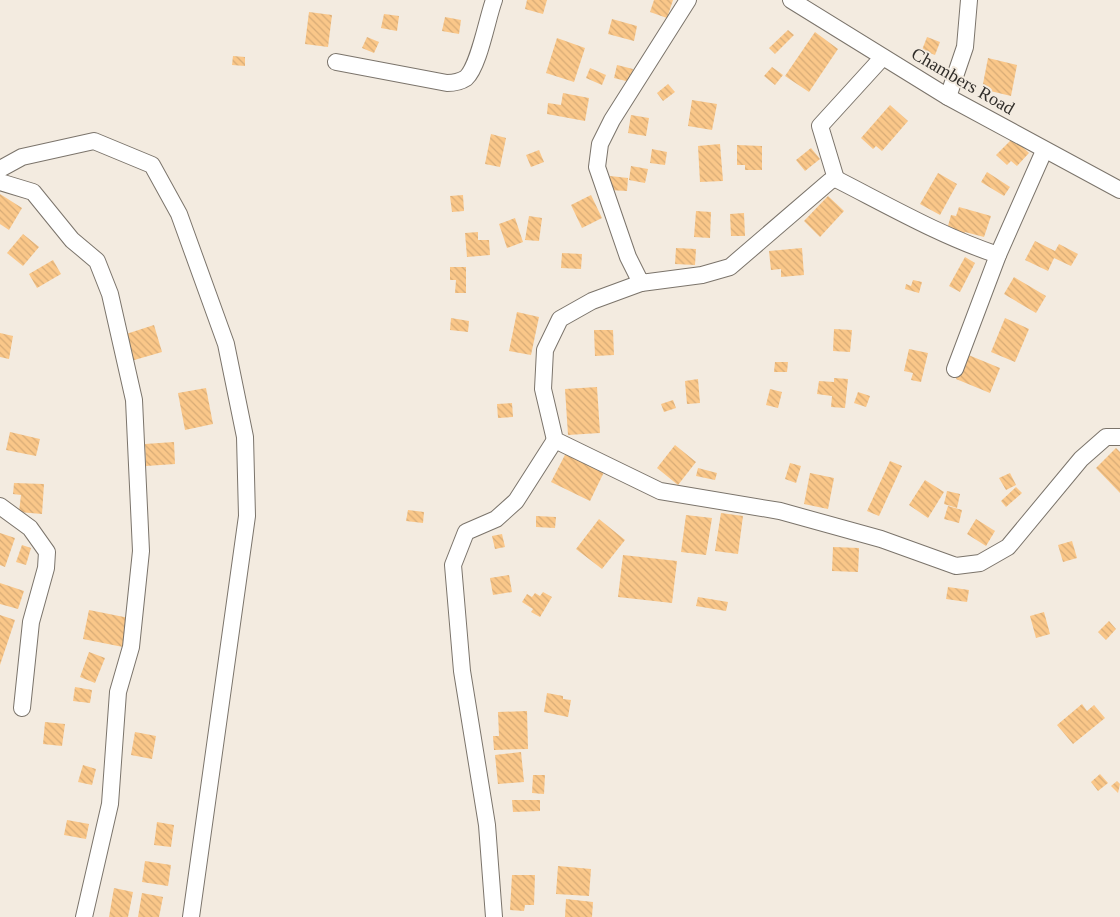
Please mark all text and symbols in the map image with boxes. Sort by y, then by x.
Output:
street label: Chambers Road [908,43,1018,119]

